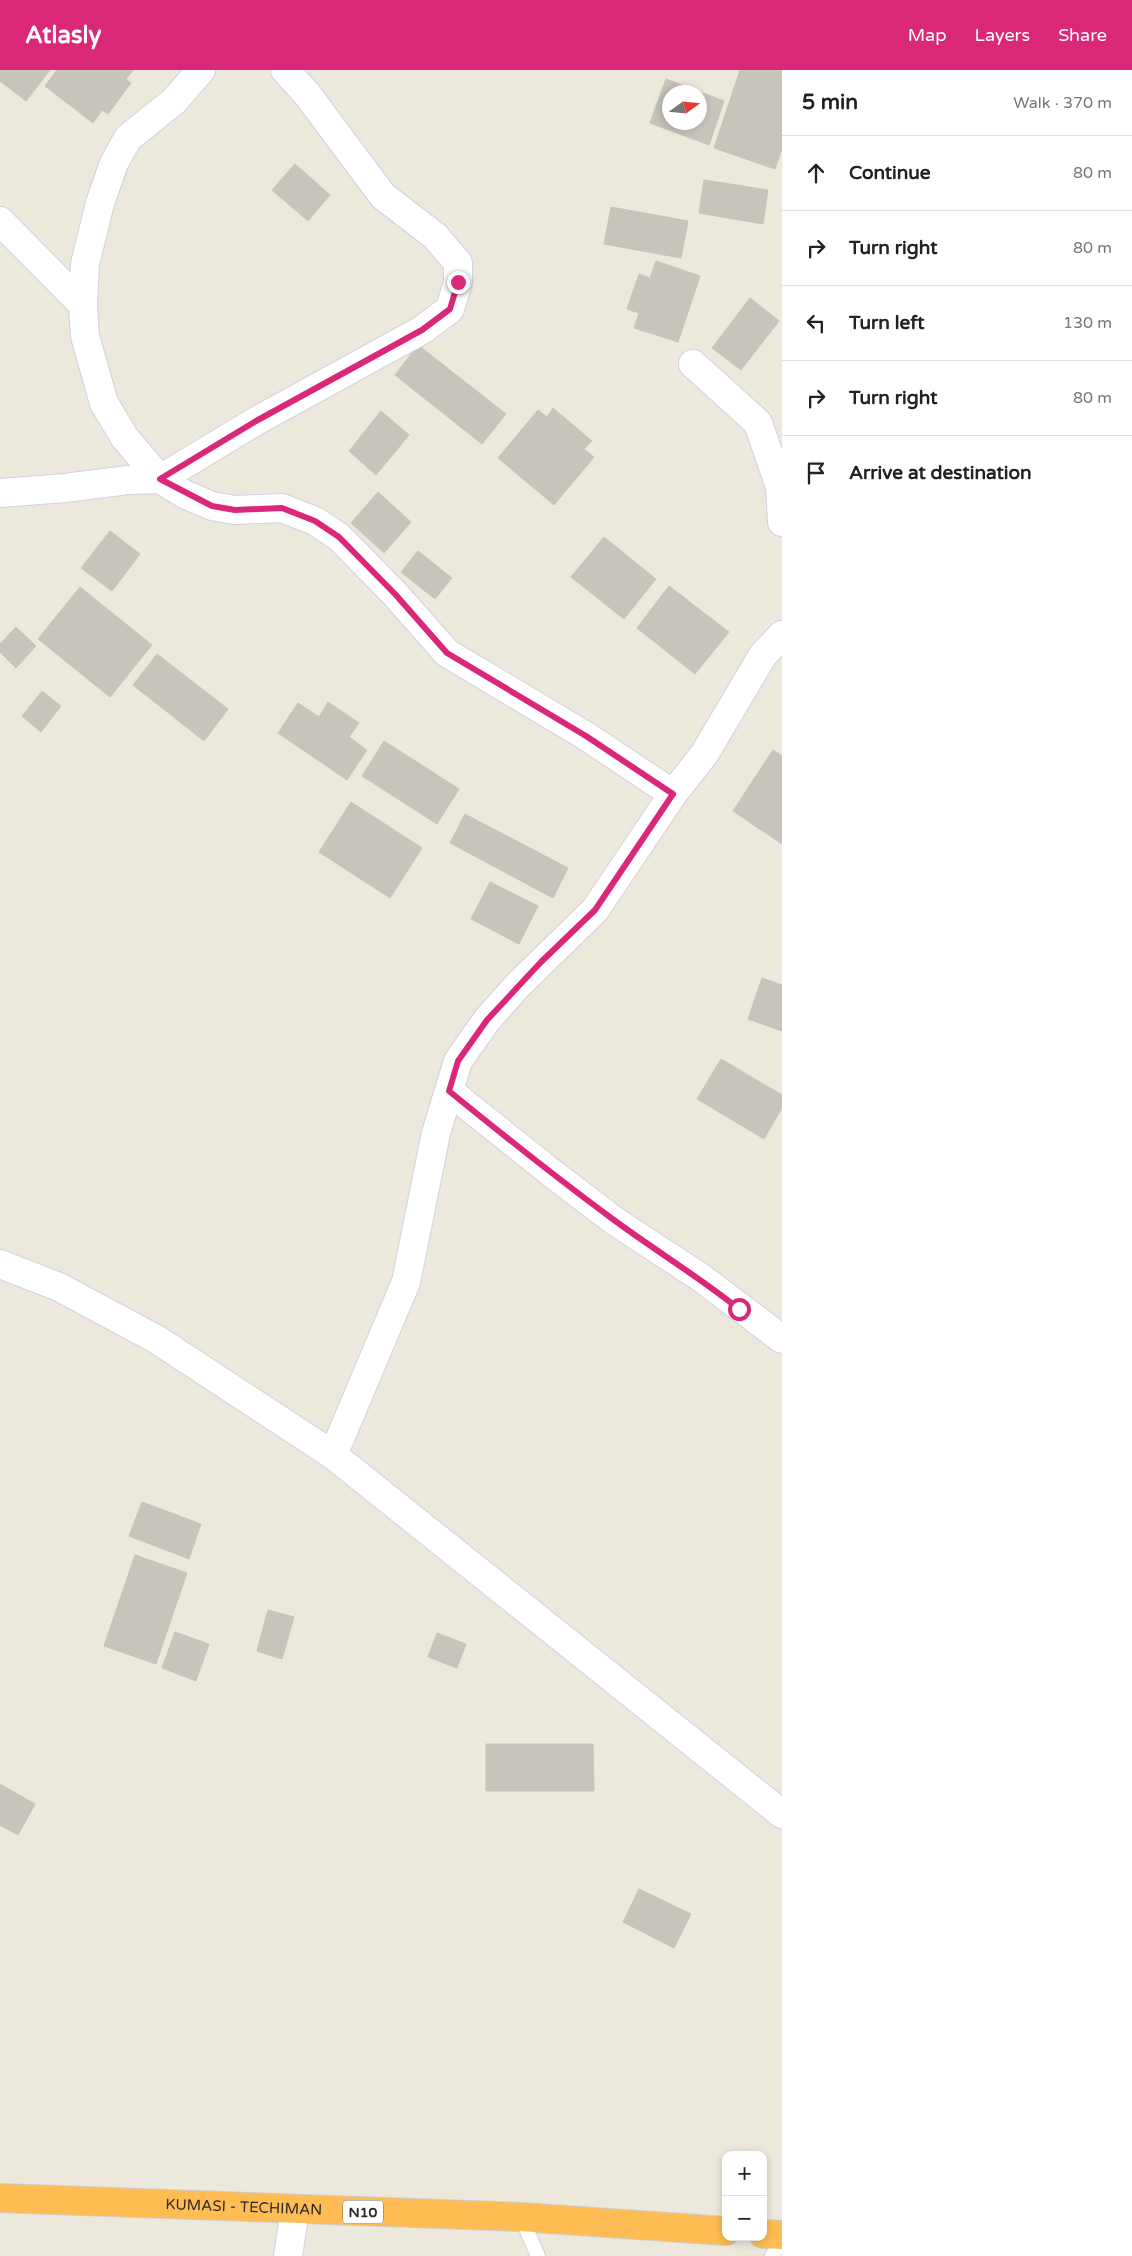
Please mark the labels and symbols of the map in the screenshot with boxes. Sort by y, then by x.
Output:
north arrow [662,85,707,130]
route end [447,271,470,294]
route start [728,1298,751,1321]
street label: KUMASI - TECHIMAN [165,2195,323,2219]
road number: N10 [343,2200,383,2224]

